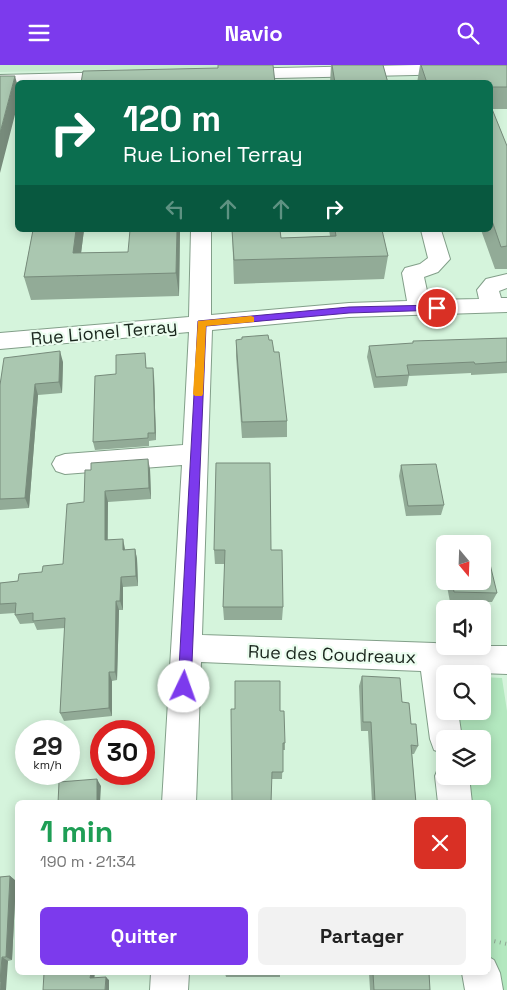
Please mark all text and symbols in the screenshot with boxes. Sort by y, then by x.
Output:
icon: menu [25,19,53,47]
text: Navio [224,19,283,47]
icon: search [454,19,482,47]
text: 120 m [123,97,221,141]
icon: right [40,100,105,165]
text: Rue Lionel Terray [123,140,303,168]
icon: left [161,195,189,223]
icon: ahead [214,195,242,223]
icon: ahead [267,195,295,223]
icon: right [320,195,348,223]
pin [416,287,458,329]
icon: arrive [423,294,451,322]
street label: Rue Lionel Terray [30,314,178,350]
north arrow [436,535,491,590]
map controls [436,535,491,785]
button: sound [436,600,491,655]
street label: Rue des Coudreaux [248,640,416,668]
position arrow [157,660,209,712]
button: search [436,665,491,720]
speed limit sign: 30 [90,720,155,785]
text: 29 [32,730,63,762]
button: layers [436,730,491,785]
text: km/h [33,757,62,773]
text: 1 min [40,812,113,851]
button: close [414,817,466,869]
text: 190 m · 21:34 [40,851,136,872]
button: Quitter [40,907,248,965]
button: Partager [258,907,466,965]

